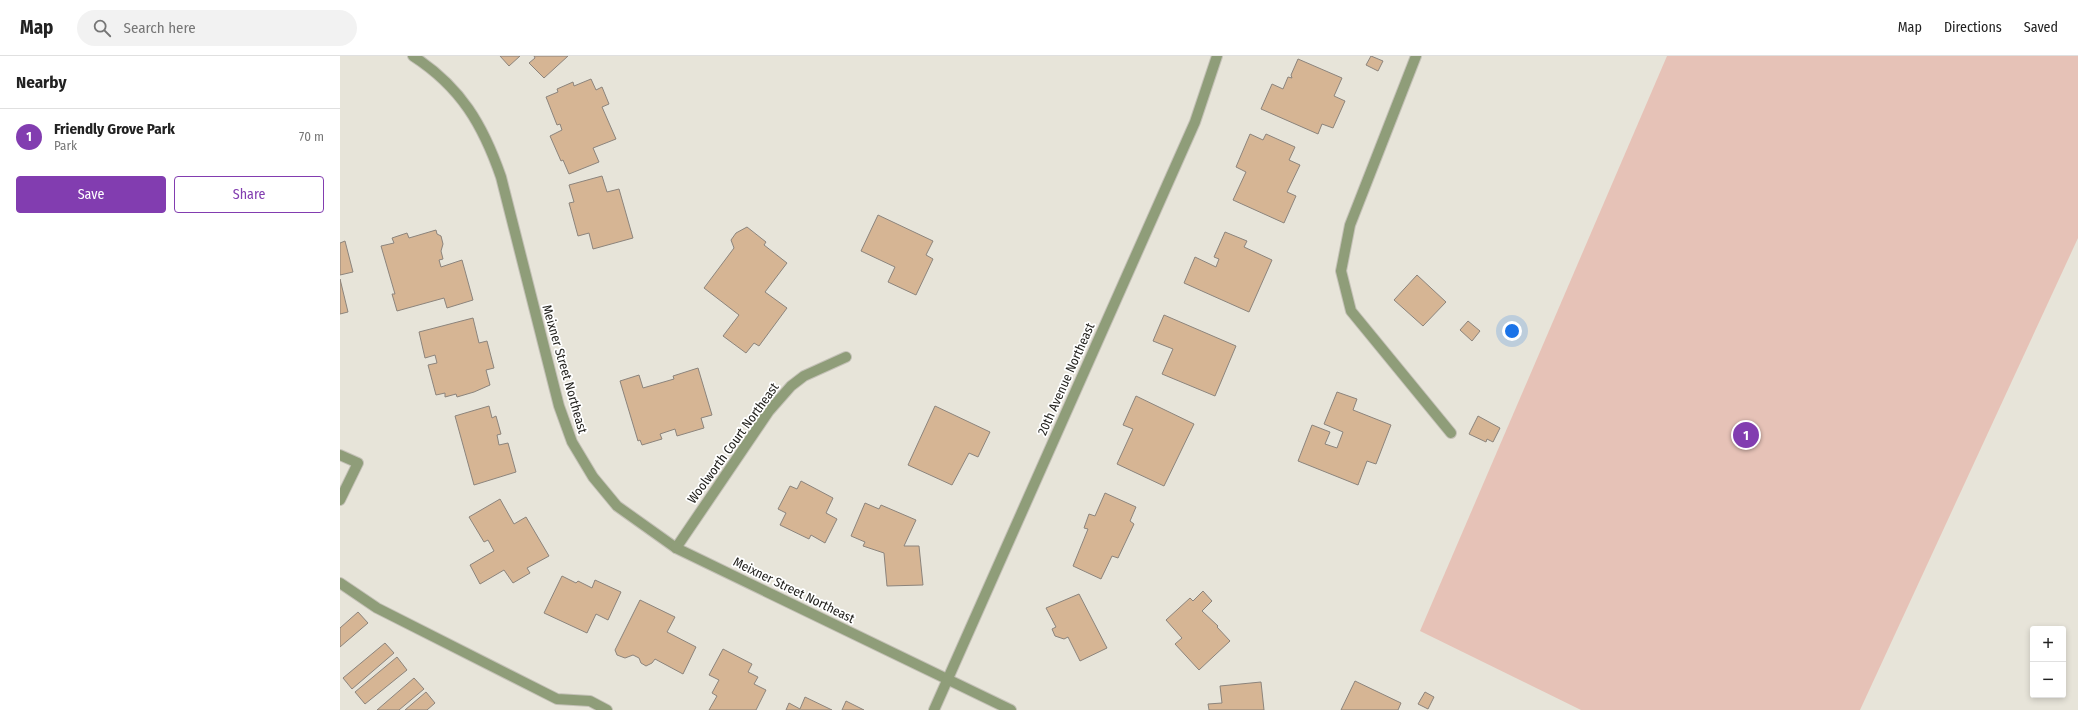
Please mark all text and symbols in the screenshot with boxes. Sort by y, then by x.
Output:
search box [77,10,357,46]
text: Map [20,16,53,39]
icon: search [91,17,113,39]
text: Search here [123,19,196,37]
text: Map [1898,19,1922,36]
text: Directions [1944,19,2002,36]
text: Saved [2024,19,2058,36]
text: Nearby [16,72,67,93]
text: Friendly Grove Park [54,120,175,138]
text: 1 [26,129,32,144]
text: 70 m [299,129,324,144]
text: Park [54,138,77,153]
button: Save [16,176,166,213]
button: Share [174,176,324,213]
street label: Meixner Street Northeast [539,303,591,436]
street label: 20th Avenue Northeast [1034,320,1098,438]
your location [1502,321,1522,341]
street label: Woolworth Court Northeast [684,379,782,506]
pin: 1 [1733,420,1759,450]
street label: Meixner Street Northeast [731,554,858,626]
map controls [2030,626,2066,698]
button: + [2030,626,2066,662]
button: − [2030,662,2066,698]

